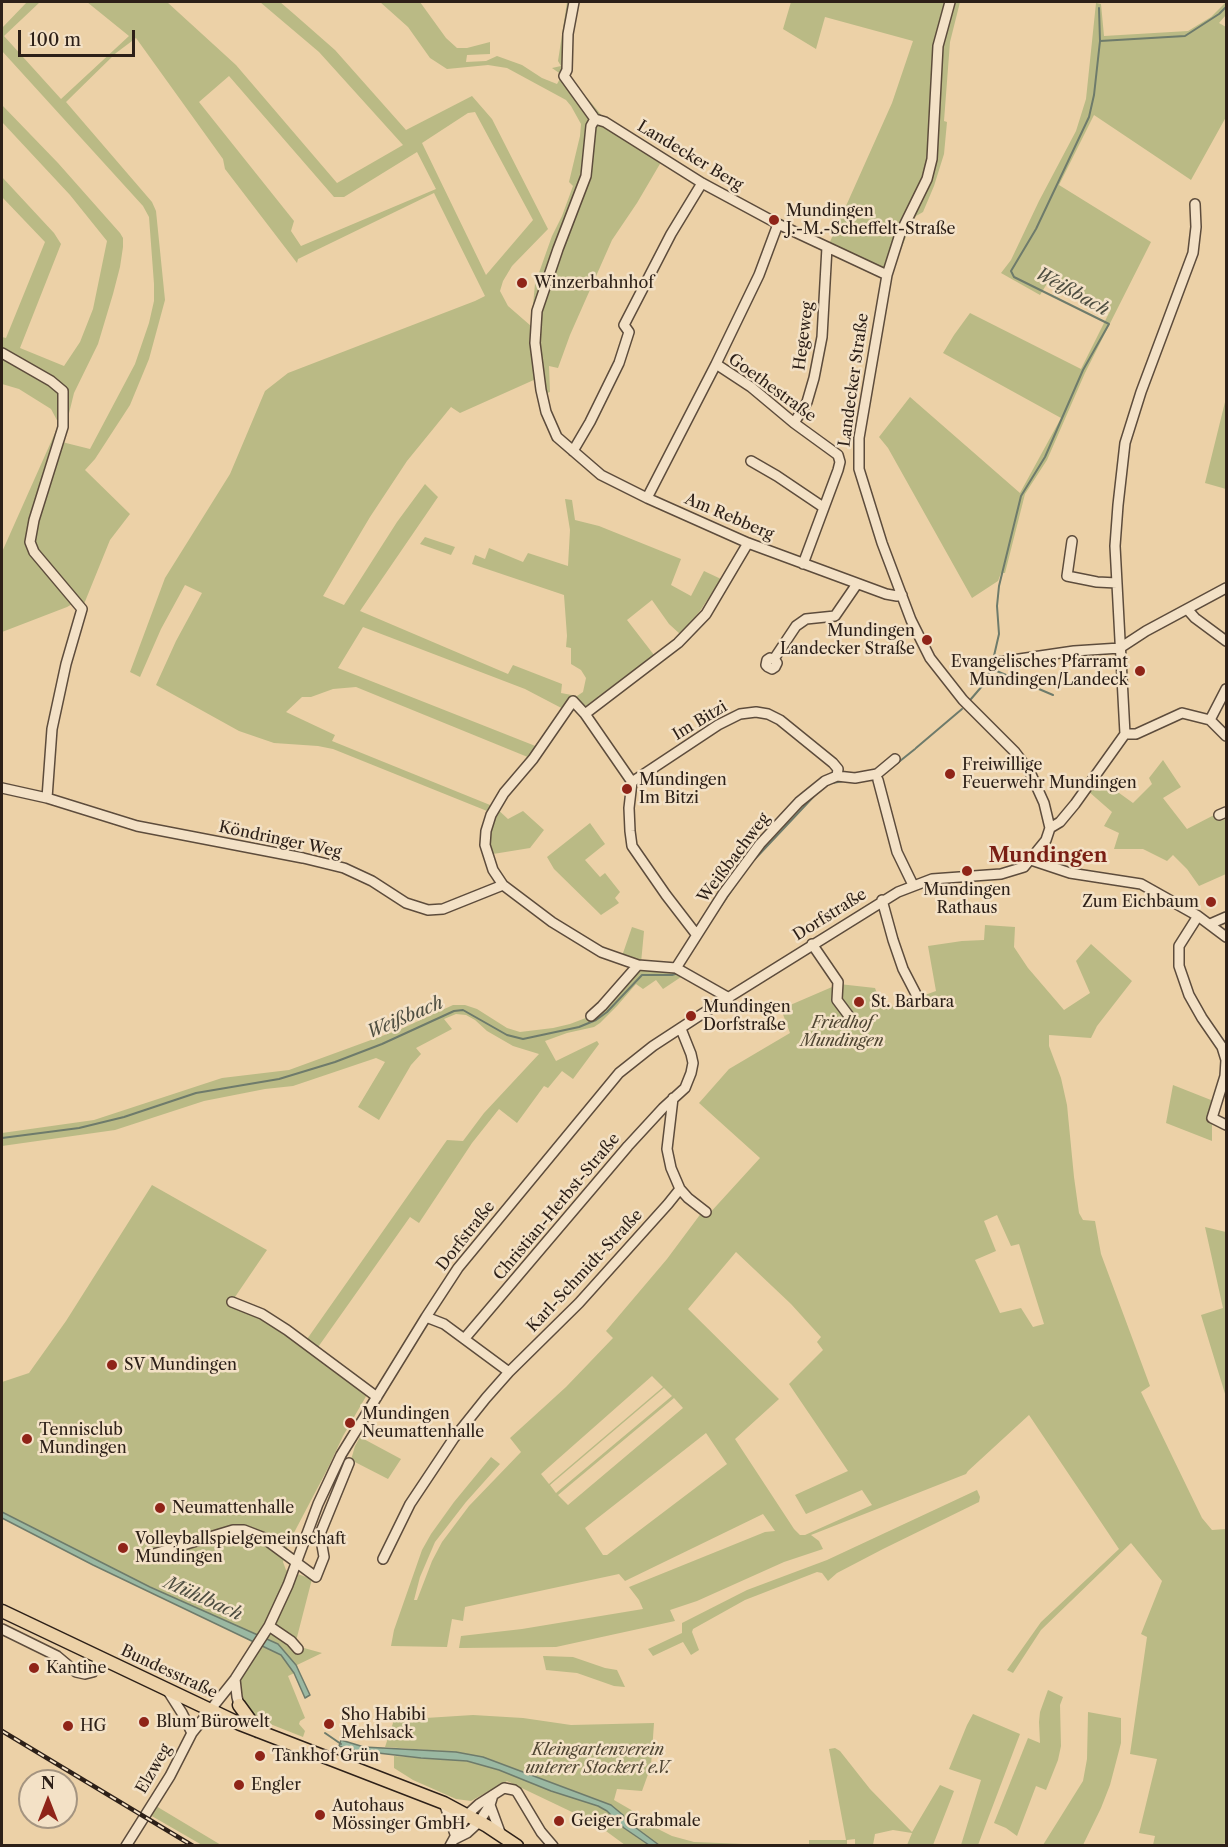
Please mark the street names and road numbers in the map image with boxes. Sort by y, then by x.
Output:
street label: Landecker Berg [634,117,746,195]
street label: Hegeweg [790,300,818,372]
street label: Landecker Straße [835,312,873,448]
street label: Goethestraße [724,350,820,426]
street label: Am Rebberg [682,490,776,544]
street label: Im Bitzi [669,697,731,745]
street label: Weißbachweg [694,809,774,907]
street label: Köndringer Weg [217,818,343,862]
street label: Dorfstraße [790,885,870,945]
street label: Christian-Herbst-Straße [490,1130,624,1284]
street label: Dorfstraße [433,1197,499,1275]
street label: Karl-Schmidt-Straße [523,1206,647,1336]
street label: Bundesstraße [118,1641,220,1703]
street label: Elzweg [132,1741,176,1797]

